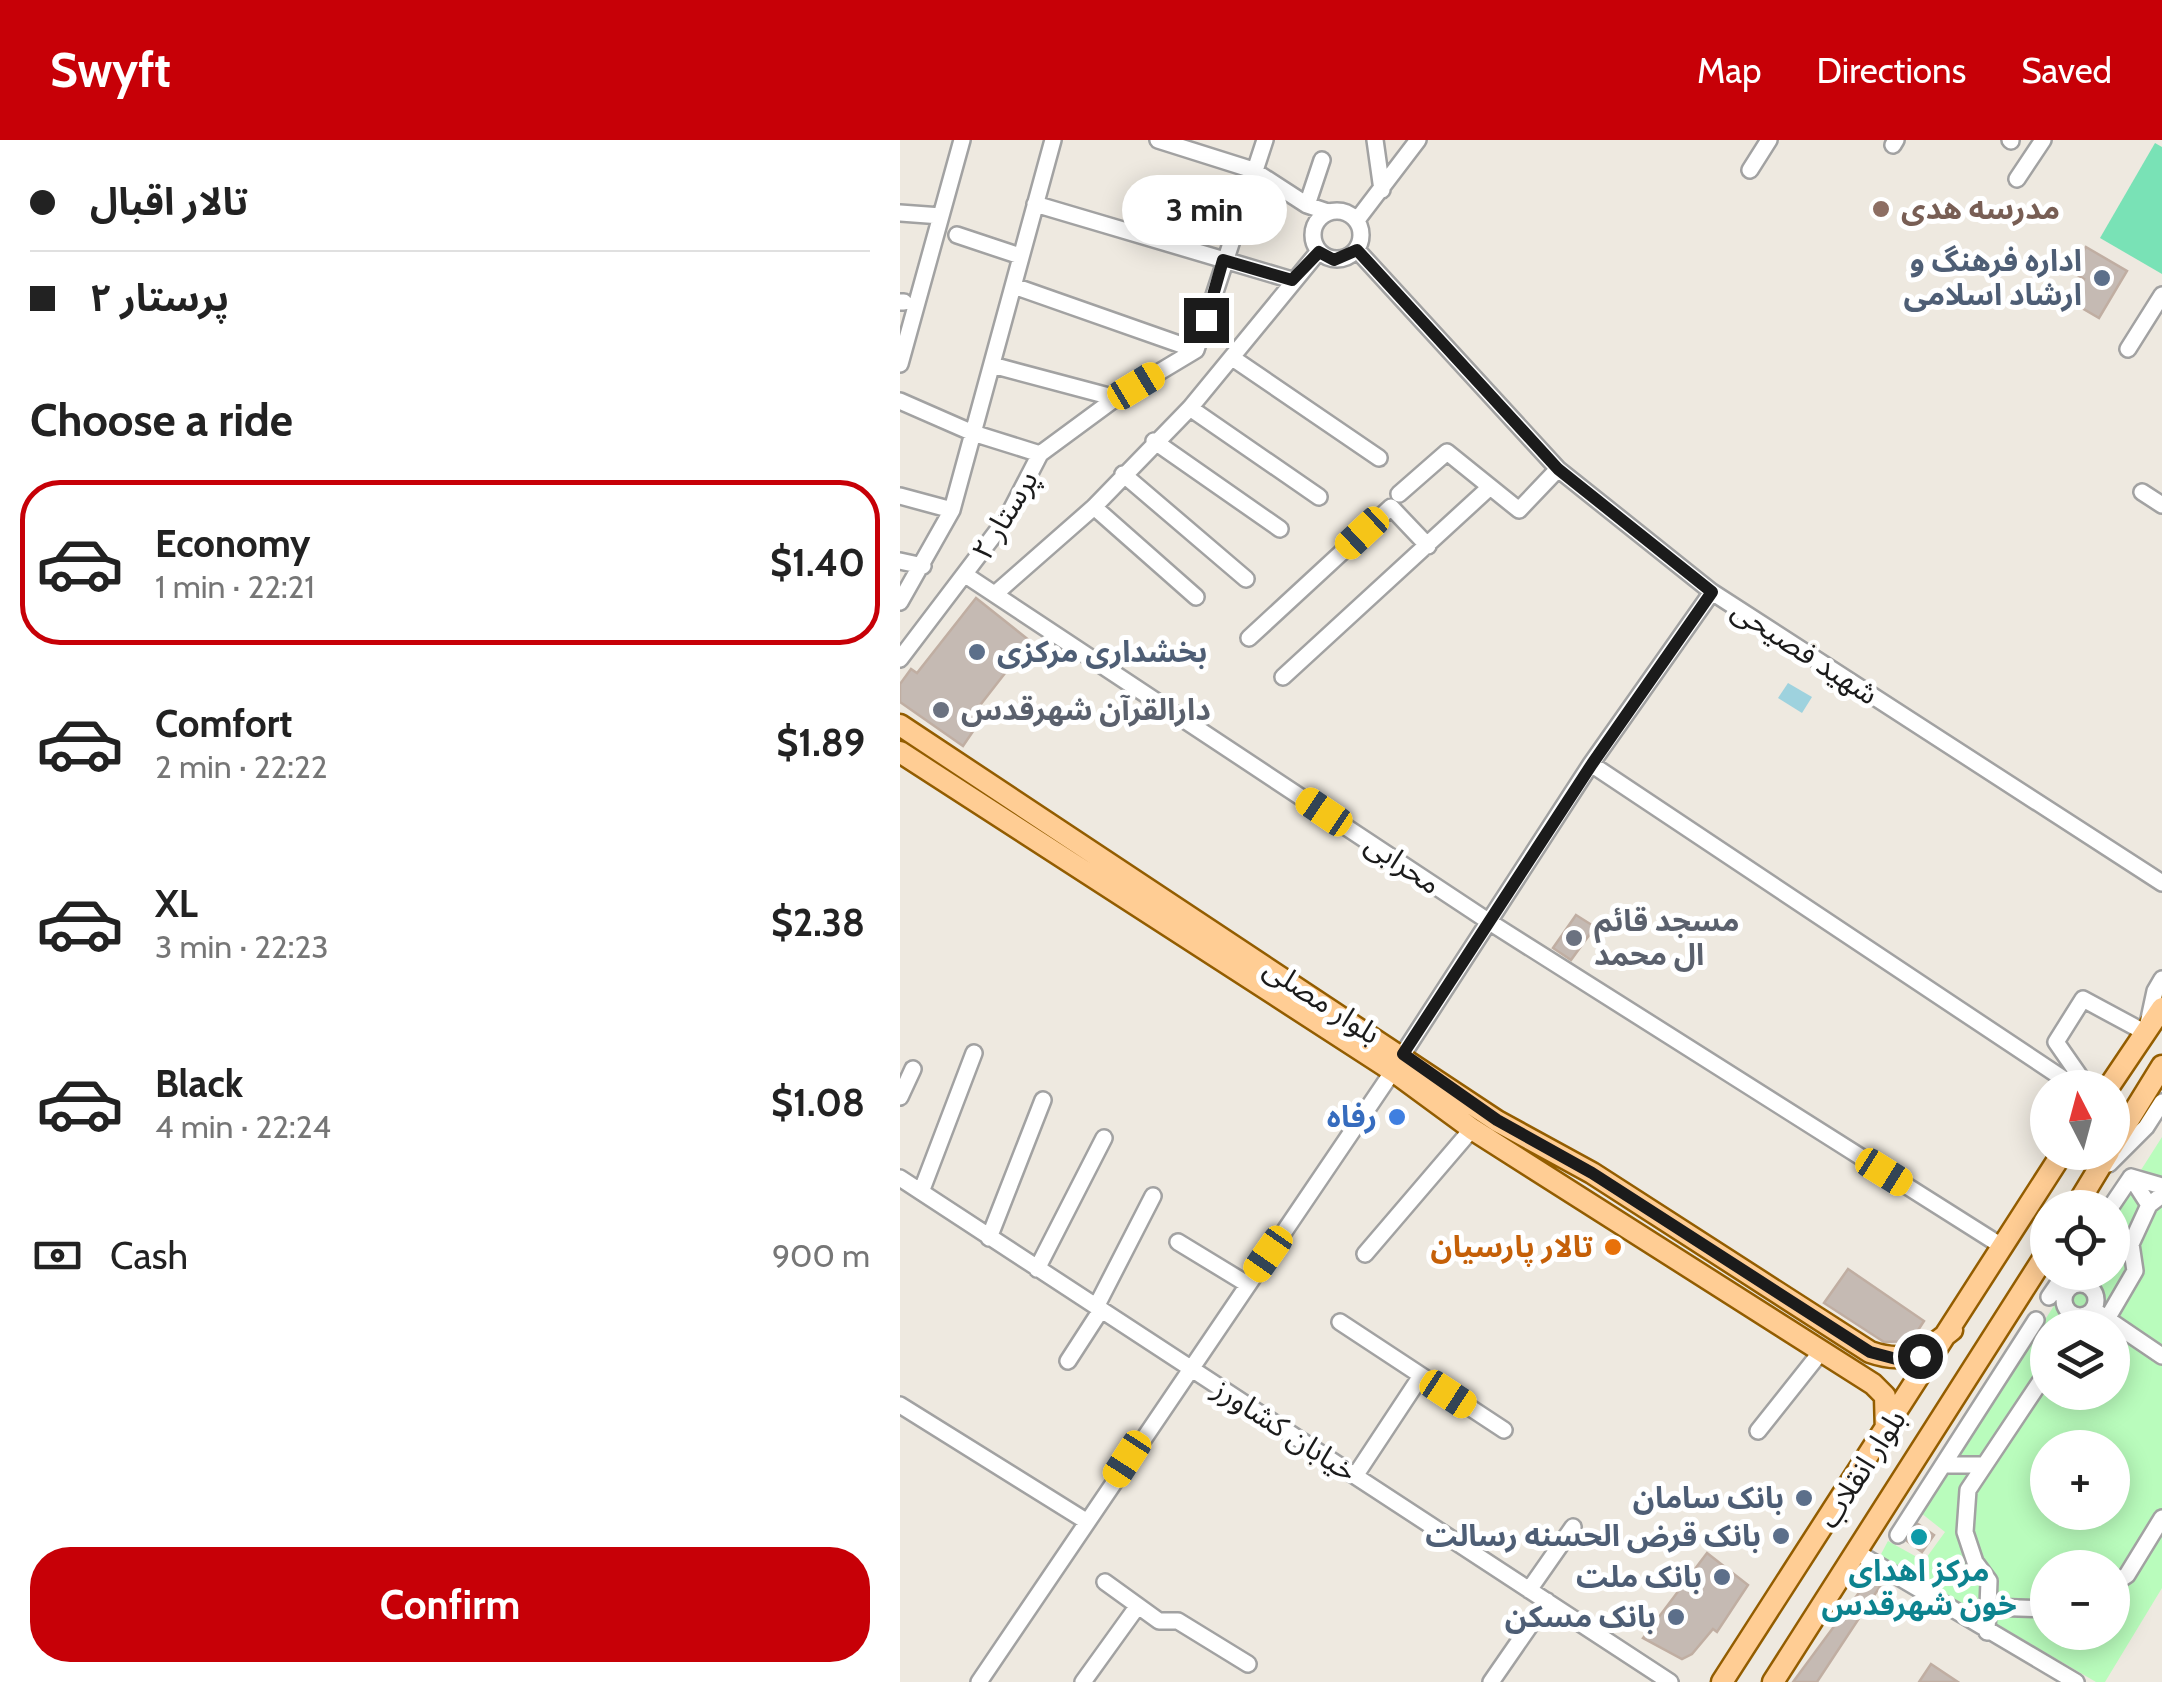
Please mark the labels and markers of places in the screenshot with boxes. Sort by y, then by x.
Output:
place label: مدرسه هدی [1901,190,2060,227]
marker: مدرسه هدی [1870,198,1892,220]
place label: اداره فرهنگ و ارشاد اسلامی [1904,242,2082,313]
marker: اداره فرهنگ و ارشاد اسلامی [2091,267,2113,289]
place label: بخشداری مرکزی [997,633,1207,670]
marker: بخشداری مرکزی [966,641,988,663]
place label: دارالقرآن شهرقدس [961,691,1211,728]
marker: دارالقرآن شهرقدس [930,699,952,721]
place label: مسجد قائم ال محمد [1594,902,1740,973]
marker: مسجد قائم ال محمد [1563,927,1585,949]
place label: رفاه [1327,1098,1377,1135]
marker: رفاه [1386,1106,1408,1128]
place label: تالار پارسیان [1430,1228,1593,1267]
marker: تالار پارسیان [1602,1236,1624,1258]
place label: بانک سامان [1633,1479,1784,1516]
marker: بانک سامان [1793,1487,1815,1509]
place label: بانک قرض الحسنه رسالت [1425,1517,1761,1554]
marker: بانک قرض الحسنه رسالت [1770,1525,1792,1547]
marker: مرکز اهدای خون شهرقدس [1908,1526,1930,1548]
place label: مرکز اهدای خون شهرقدس [1821,1552,2017,1623]
place label: بانک ملت [1576,1558,1702,1595]
marker: بانک ملت [1711,1566,1733,1588]
place label: بانک مسکن [1505,1598,1656,1635]
marker: بانک مسکن [1665,1606,1687,1628]

